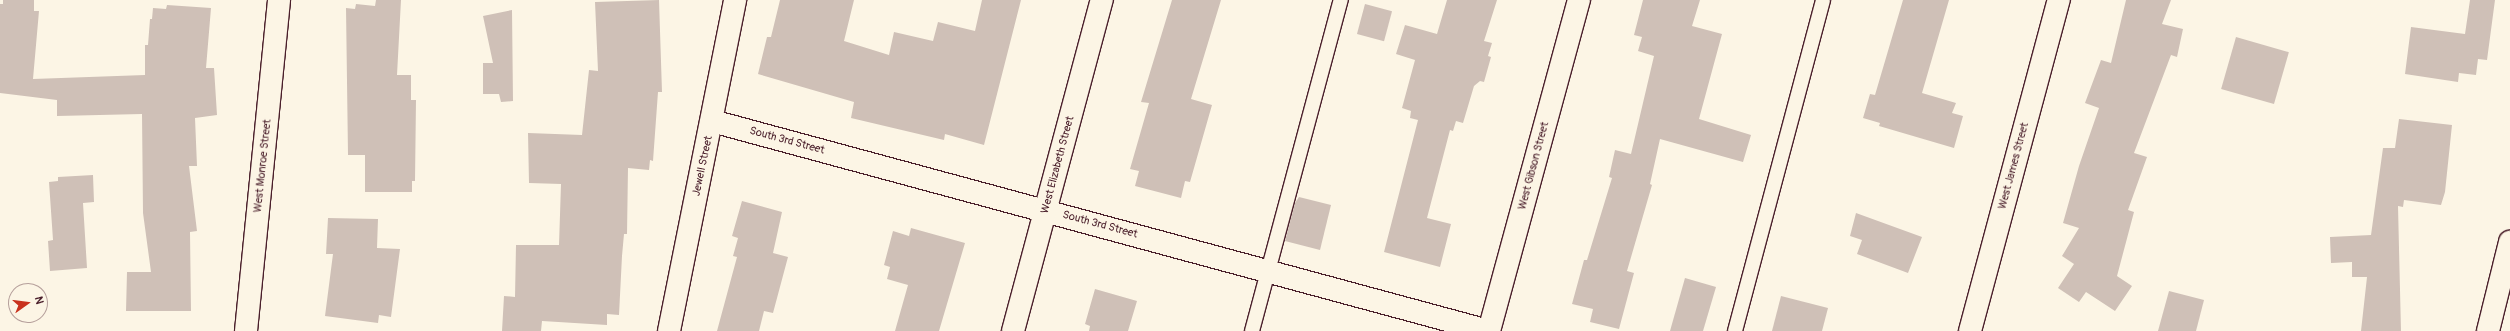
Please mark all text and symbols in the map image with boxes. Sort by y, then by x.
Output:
street label: West Elizabeth Street [1039,115,1077,215]
street label: West Monroe Street [252,119,274,213]
street label: West Gibson Street [1516,121,1552,211]
street label: West James Street [1996,121,2032,211]
street label: South 3rd Street [748,125,826,157]
street label: Jewell Street [690,135,716,197]
street label: South 3rd Street [1061,209,1139,241]
north arrow [8,283,48,323]
text: N [32,295,46,305]

